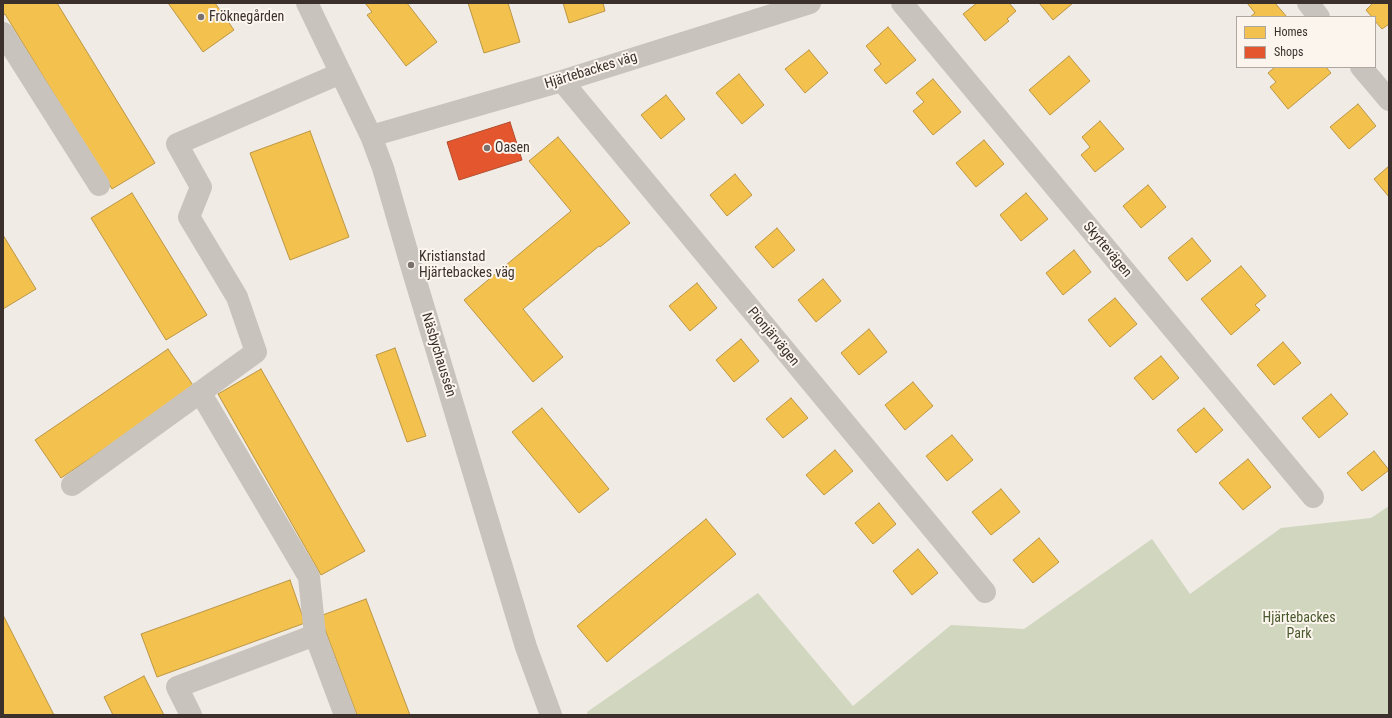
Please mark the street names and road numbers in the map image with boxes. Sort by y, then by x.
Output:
street label: Hjärtebackes väg [543,49,639,93]
street label: Skyttevägen [1079,219,1135,281]
street label: Pionjärvägen [743,304,803,370]
street label: Näsbychaussén [417,311,459,399]

